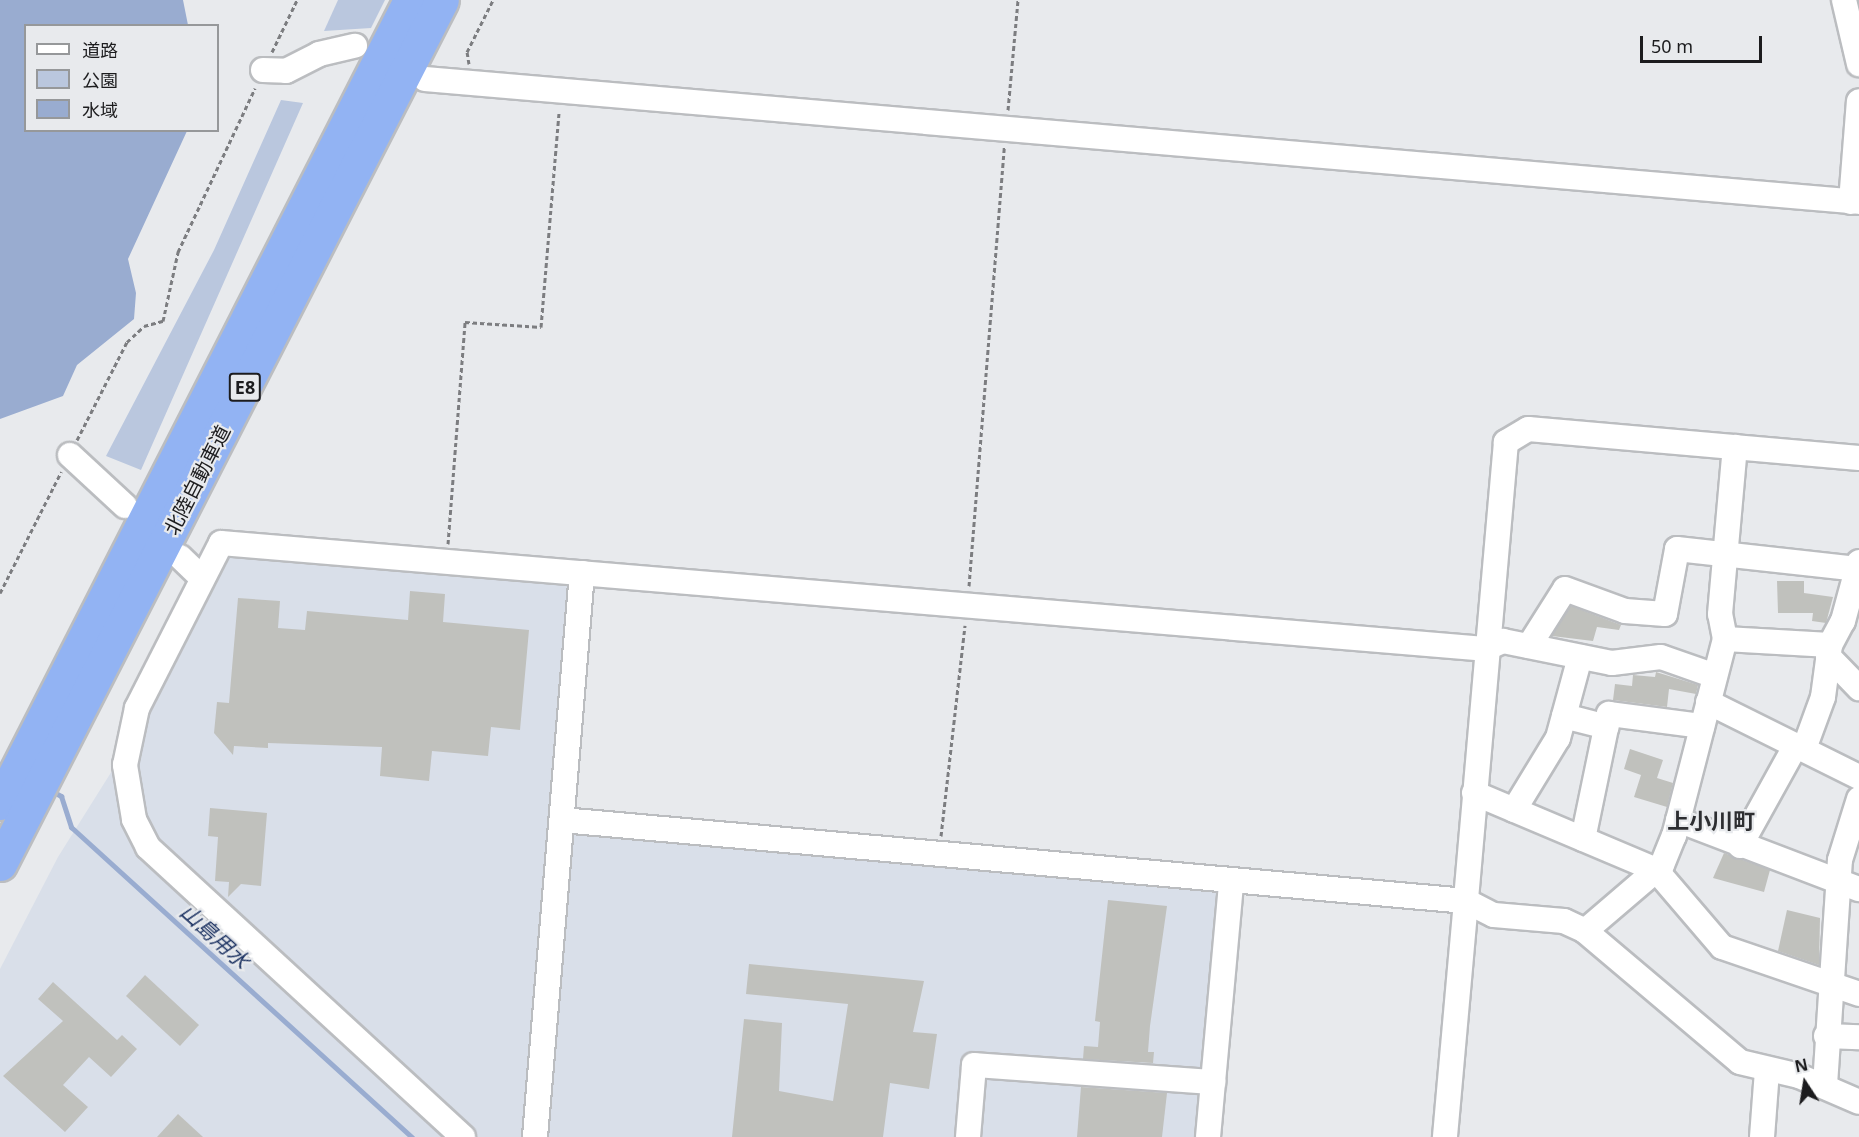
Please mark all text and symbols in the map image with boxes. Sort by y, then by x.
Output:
legend [24,24,219,132]
scale bar [1643,24,1764,62]
text: 50 m [1651,34,1693,58]
text: 道路 [82,38,118,62]
text: 公園 [82,68,118,92]
text: 水域 [82,98,118,122]
road number: E8 [228,372,262,402]
street label: 北陸自動車道 [159,421,235,539]
district label: 上小川町 [1667,808,1755,834]
water label: 山島用水 [175,899,255,973]
north arrow [1775,1053,1835,1113]
text: N [1793,1053,1810,1078]

